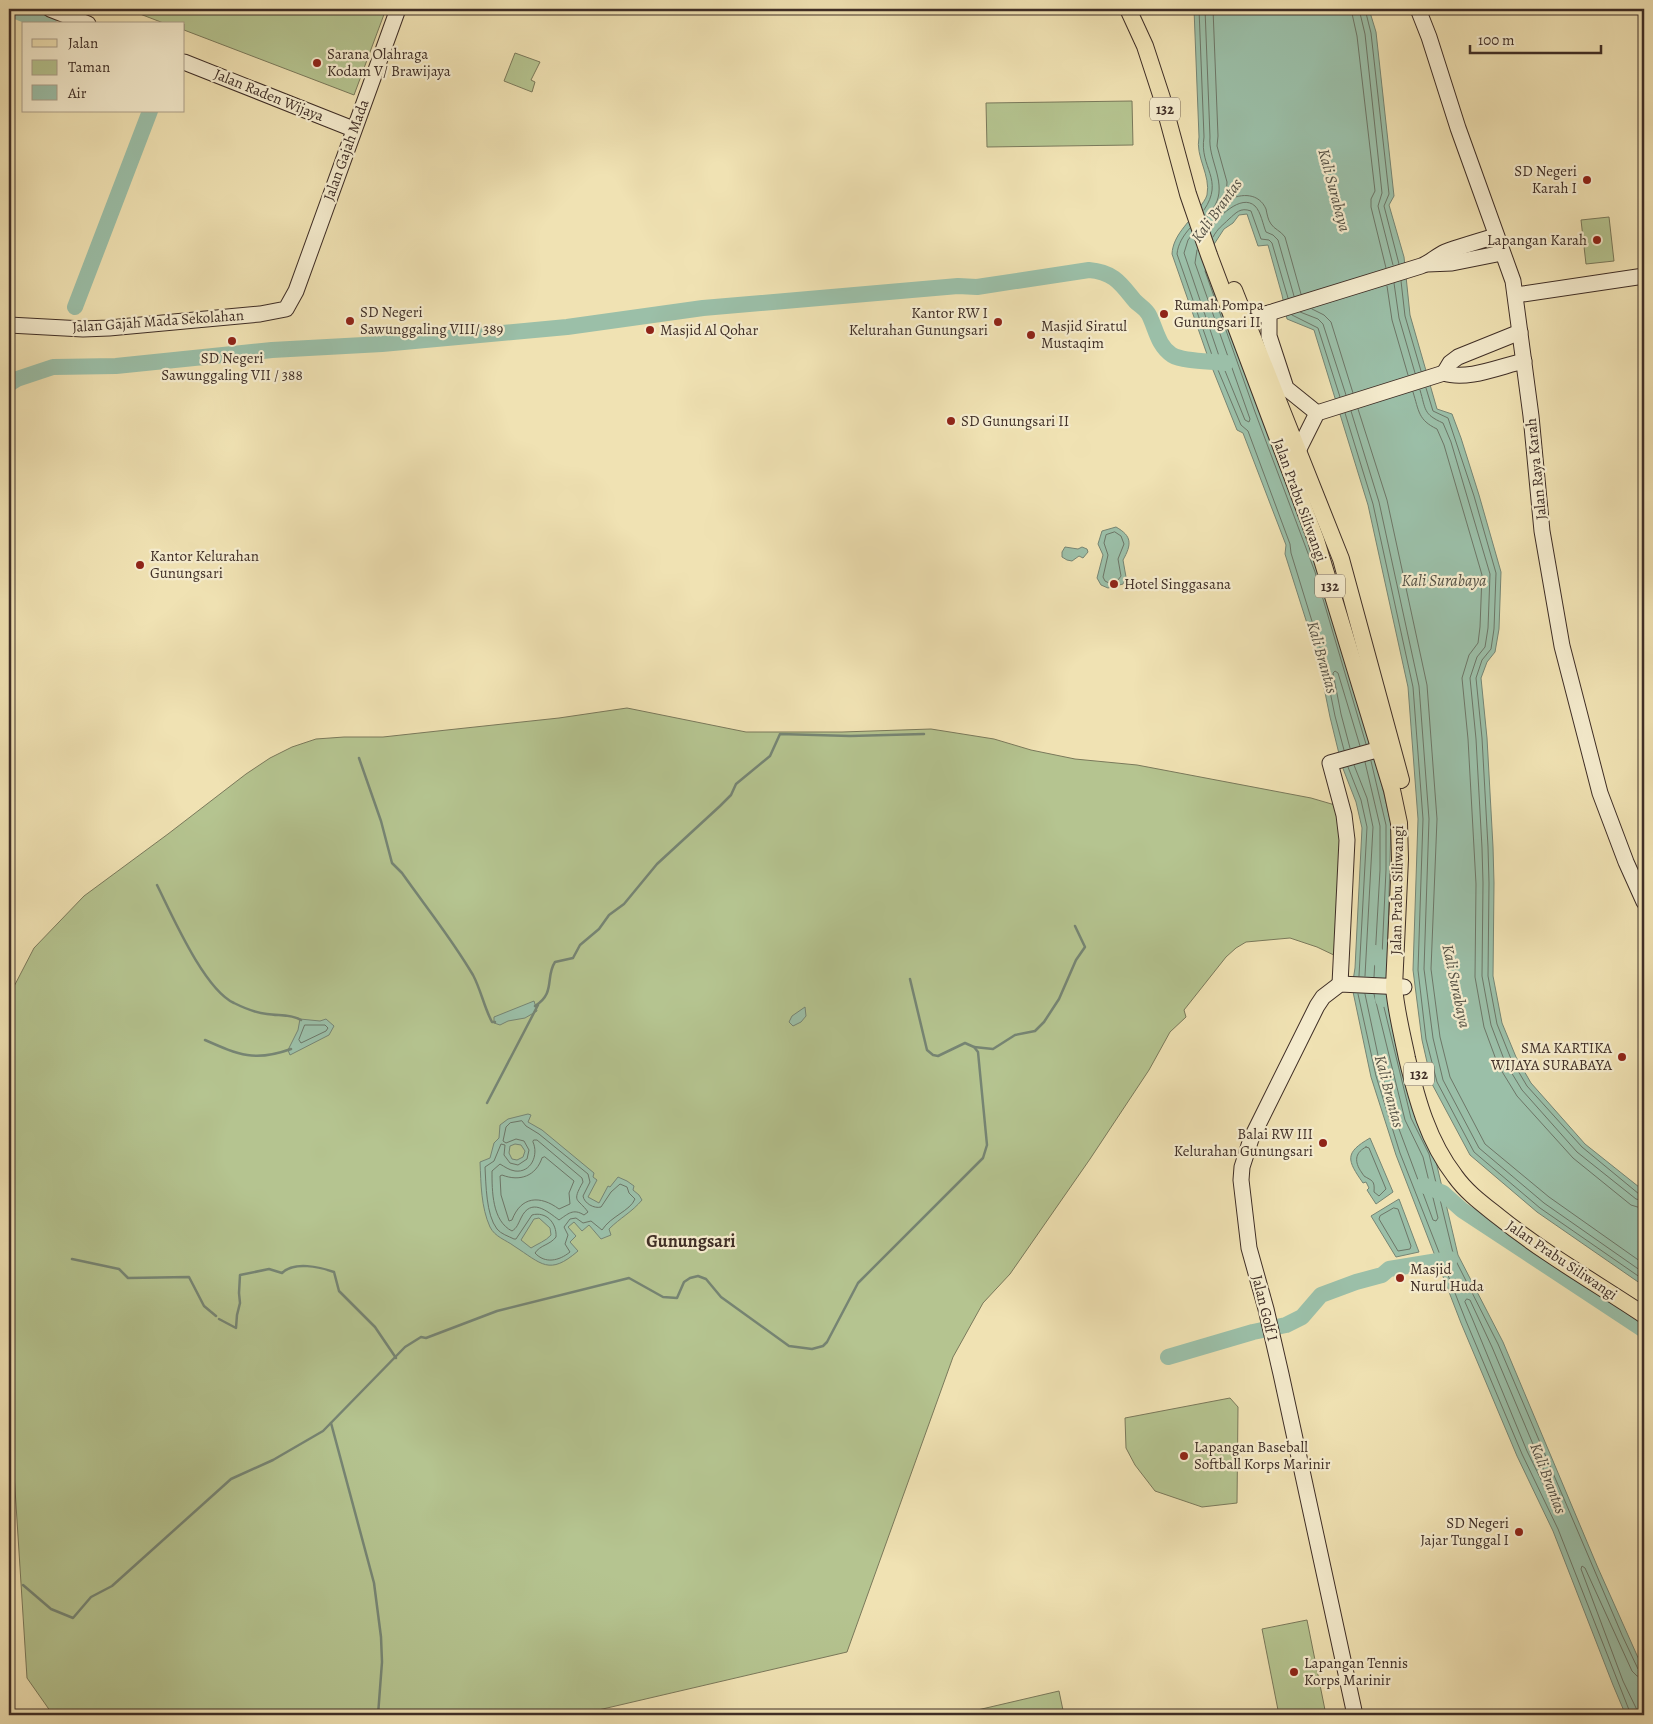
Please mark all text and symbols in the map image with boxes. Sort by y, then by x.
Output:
legend [22,22,185,112]
scale bar [1470,22,1602,54]
text: 100 m [1478,30,1515,50]
text: Jalan [68,33,98,53]
place label: Sarana Olahraga Kodam V/ Brawijaya [327,44,451,81]
text: Taman [68,57,110,77]
marker: Sarana Olahraga Kodam V/ Brawijaya [311,57,323,69]
street label: Jalan Raden Wijaya [211,64,327,126]
text: Air [67,83,87,103]
street label: Jalan Gajah Mada [318,97,374,203]
road number: 132 [1150,98,1180,120]
water label: Kali Surabaya [1312,146,1356,235]
place label: SD Negeri Karah I [1514,161,1577,198]
water label: Kali Brantas [1186,174,1248,247]
marker: SD Negeri Karah I [1581,174,1593,186]
place label: Lapangan Karah [1487,230,1587,250]
marker: Lapangan Karah [1591,234,1603,246]
place label: Rumah Pompa Gunungsari II [1174,295,1264,332]
place label: SD Negeri Sawunggaling VIII/ 389 [360,302,504,339]
place label: Kantor RW I Kelurahan Gunungsari [849,303,988,340]
street label: Jalan Gajah Mada Sekolahan [71,305,245,337]
marker: Rumah Pompa Gunungsari II [1158,308,1170,320]
marker: SD Negeri Sawunggaling VIII/ 389 [344,315,356,327]
marker: Kantor RW I Kelurahan Gunungsari [992,316,1004,328]
place label: Masjid Siratul Mustaqim [1041,316,1127,353]
place label: Masjid Al Qohar [660,320,759,340]
marker: Masjid Al Qohar [644,324,656,336]
marker: Masjid Siratul Mustaqim [1025,329,1037,341]
marker: SD Negeri Sawunggaling VII / 388 [226,335,238,347]
place label: SD Negeri Sawunggaling VII / 388 [161,348,303,385]
place label: SD Gunungsari II [961,411,1069,431]
marker: SD Gunungsari II [945,415,957,427]
street label: Jalan Raya Karah [1521,417,1551,521]
street label: Jalan Prabu Siliwangi [1268,436,1332,564]
place label: Kantor Kelurahan Gunungsari [150,546,259,583]
marker: Kantor Kelurahan Gunungsari [134,559,146,571]
water label: Kali Surabaya [1402,570,1487,592]
place label: Hotel Singgasana [1124,574,1231,594]
road number: 132 [1315,574,1345,598]
marker: Hotel Singgasana [1108,578,1120,590]
water label: Kali Brantas [1301,619,1343,697]
street label: Jalan Prabu Siliwangi [1386,825,1408,955]
water label: Kali Surabaya [1436,942,1476,1031]
place label: SMA KARTIKA WIJAYA SURABAYA [1490,1038,1612,1075]
marker: SMA KARTIKA WIJAYA SURABAYA [1616,1051,1628,1063]
water label: Kali Brantas [1369,1053,1409,1131]
road number: 132 [1404,1062,1434,1086]
place label: Balai RW III Kelurahan Gunungsari [1174,1124,1313,1161]
marker: Balai RW III Kelurahan Gunungsari [1317,1137,1329,1149]
street label: Jalan Prabu Siliwangi [1503,1215,1621,1305]
district label: Gunungsari [646,1229,736,1253]
place label: Masjid Nurul Huda [1410,1259,1484,1296]
marker: Masjid Nurul Huda [1394,1272,1406,1284]
street label: Jalan Golf I [1247,1273,1283,1343]
place label: Lapangan Baseball Softball Korps Marinir [1194,1437,1331,1474]
water label: Kali Brantas [1524,1440,1572,1518]
marker: Lapangan Baseball Softball Korps Marinir [1178,1450,1190,1462]
place label: SD Negeri Jajar Tunggal I [1420,1513,1509,1550]
marker: SD Negeri Jajar Tunggal I [1513,1526,1525,1538]
place label: Lapangan Tennis Korps Marinir [1304,1653,1408,1690]
marker: Lapangan Tennis Korps Marinir [1288,1666,1300,1678]

